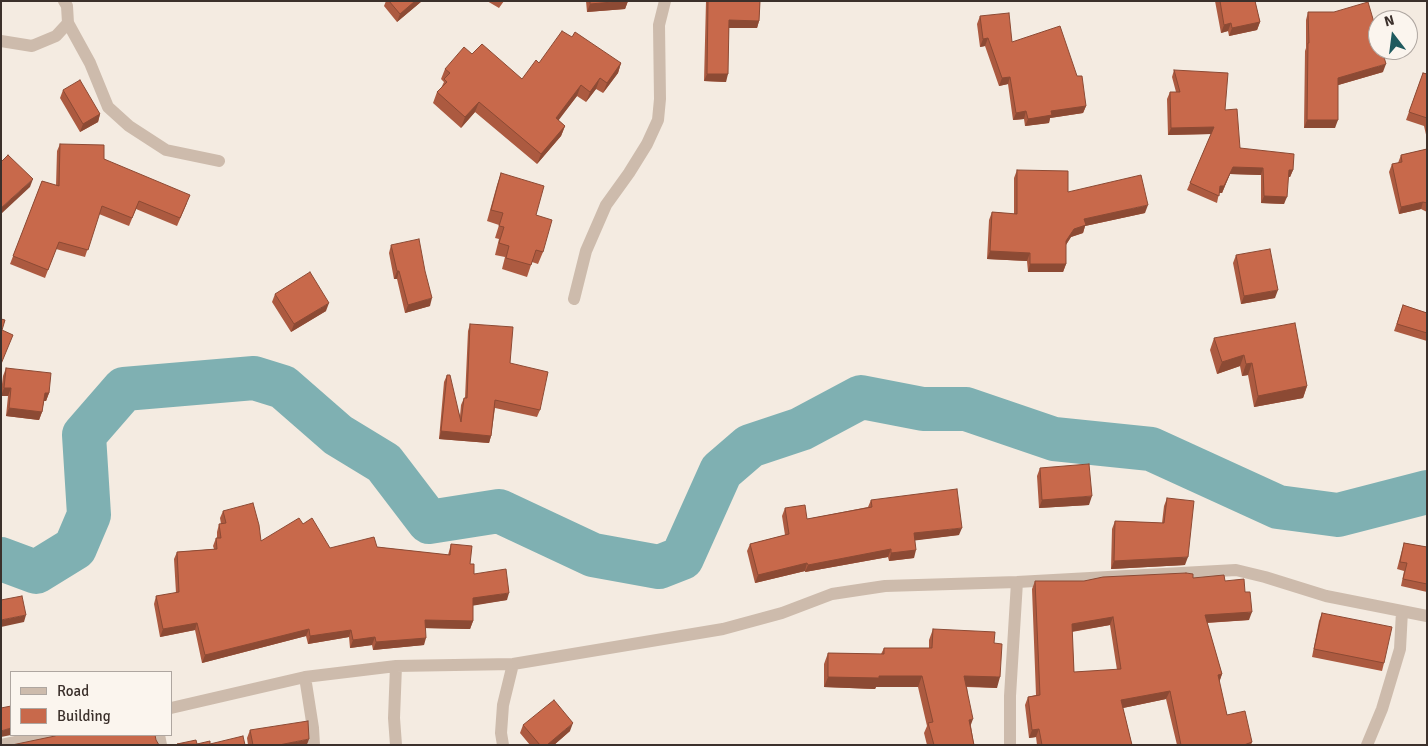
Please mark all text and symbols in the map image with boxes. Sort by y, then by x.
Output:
north arrow [1368,10,1418,60]
text: N [1382,12,1396,30]
legend [10,671,172,736]
text: Road [57,682,89,700]
text: Building [57,707,111,725]

